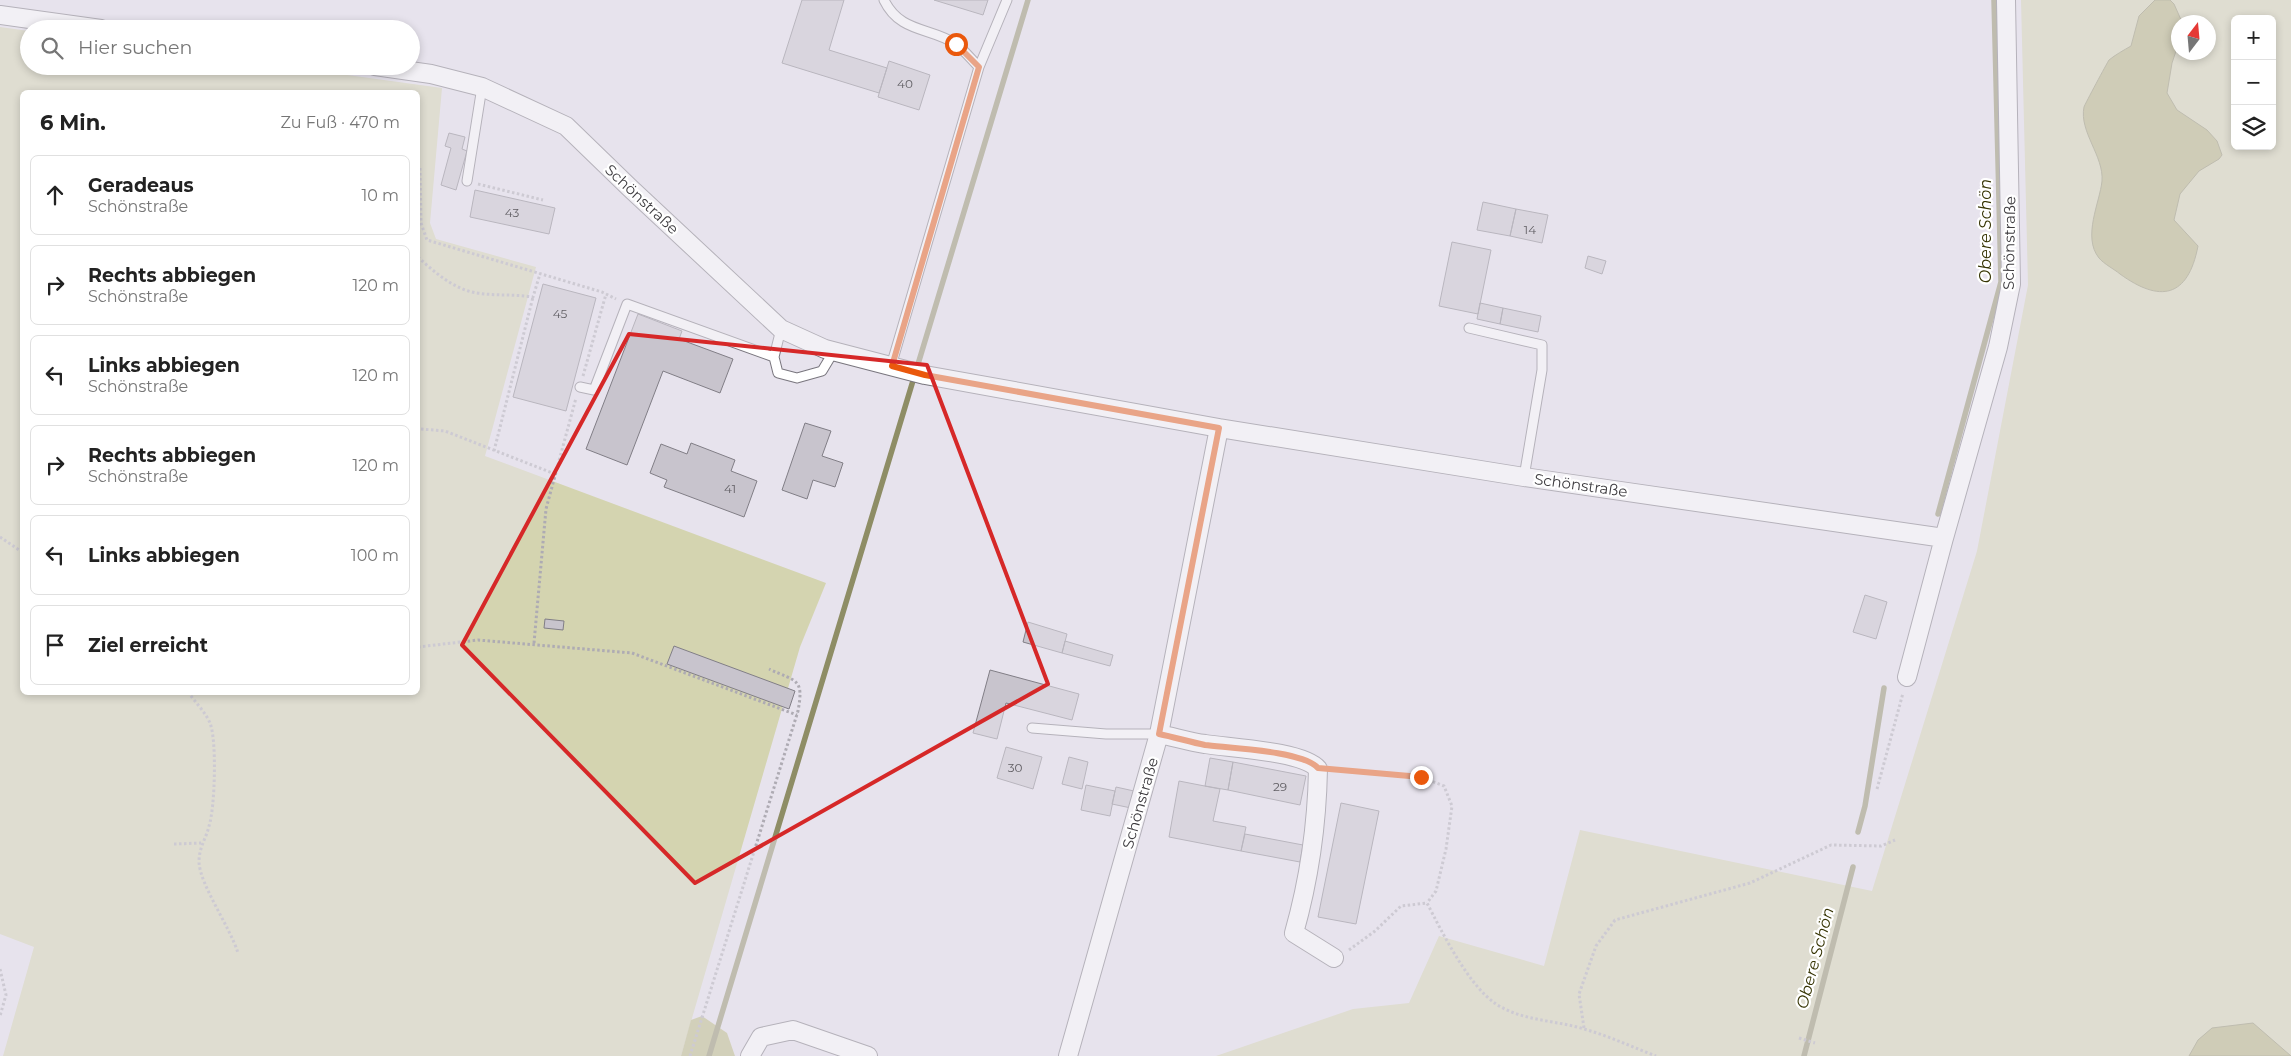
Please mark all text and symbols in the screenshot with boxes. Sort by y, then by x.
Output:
north arrow [2171,15,2216,60]
map controls [2231,15,2276,150]
button: + [2231,15,2276,60]
search box [20,20,420,75]
route start [945,33,968,56]
icon: search [38,34,66,62]
text: Hier suchen [78,36,192,59]
button: − [2231,60,2276,105]
house number: 40 [897,76,913,91]
button: layers [2231,105,2276,150]
text: 6 Min. [40,110,106,135]
text: Zu Fuß · 470 m [280,113,400,132]
street label: Schönstraße [601,160,683,238]
text: Geradeaus [88,174,194,197]
water label: Obere Schön [1976,179,1995,283]
icon: ahead [41,181,69,209]
text: 10 m [361,186,399,205]
street label: Schönstraße [1999,196,2019,290]
text: Schönstraße [88,197,188,216]
house number: 43 [505,205,519,220]
house number: 14 [1524,222,1536,237]
text: Rechts abbiegen [88,264,256,287]
icon: right [41,271,69,299]
text: 120 m [352,276,399,295]
text: Schönstraße [88,287,188,306]
house number: 45 [553,306,568,321]
text: Links abbiegen [88,354,240,377]
icon: left [41,361,69,389]
text: 120 m [352,366,399,385]
text: Schönstraße [88,377,188,396]
text: Rechts abbiegen [88,444,256,467]
icon: right [41,451,69,479]
text: 120 m [352,456,399,475]
text: Schönstraße [88,467,188,486]
street label: Schönstraße [1533,469,1629,501]
house number: 41 [724,481,736,496]
icon: left [41,541,69,569]
text: Links abbiegen [88,544,240,567]
text: 100 m [351,546,399,565]
icon: arrive [41,631,69,659]
text: Ziel erreicht [88,634,208,657]
street label: Schönstraße [1118,755,1162,851]
house number: 30 [1008,760,1022,775]
route end [1410,766,1433,789]
house number: 29 [1273,779,1287,794]
water label: Obere Schön [1792,905,1838,1011]

